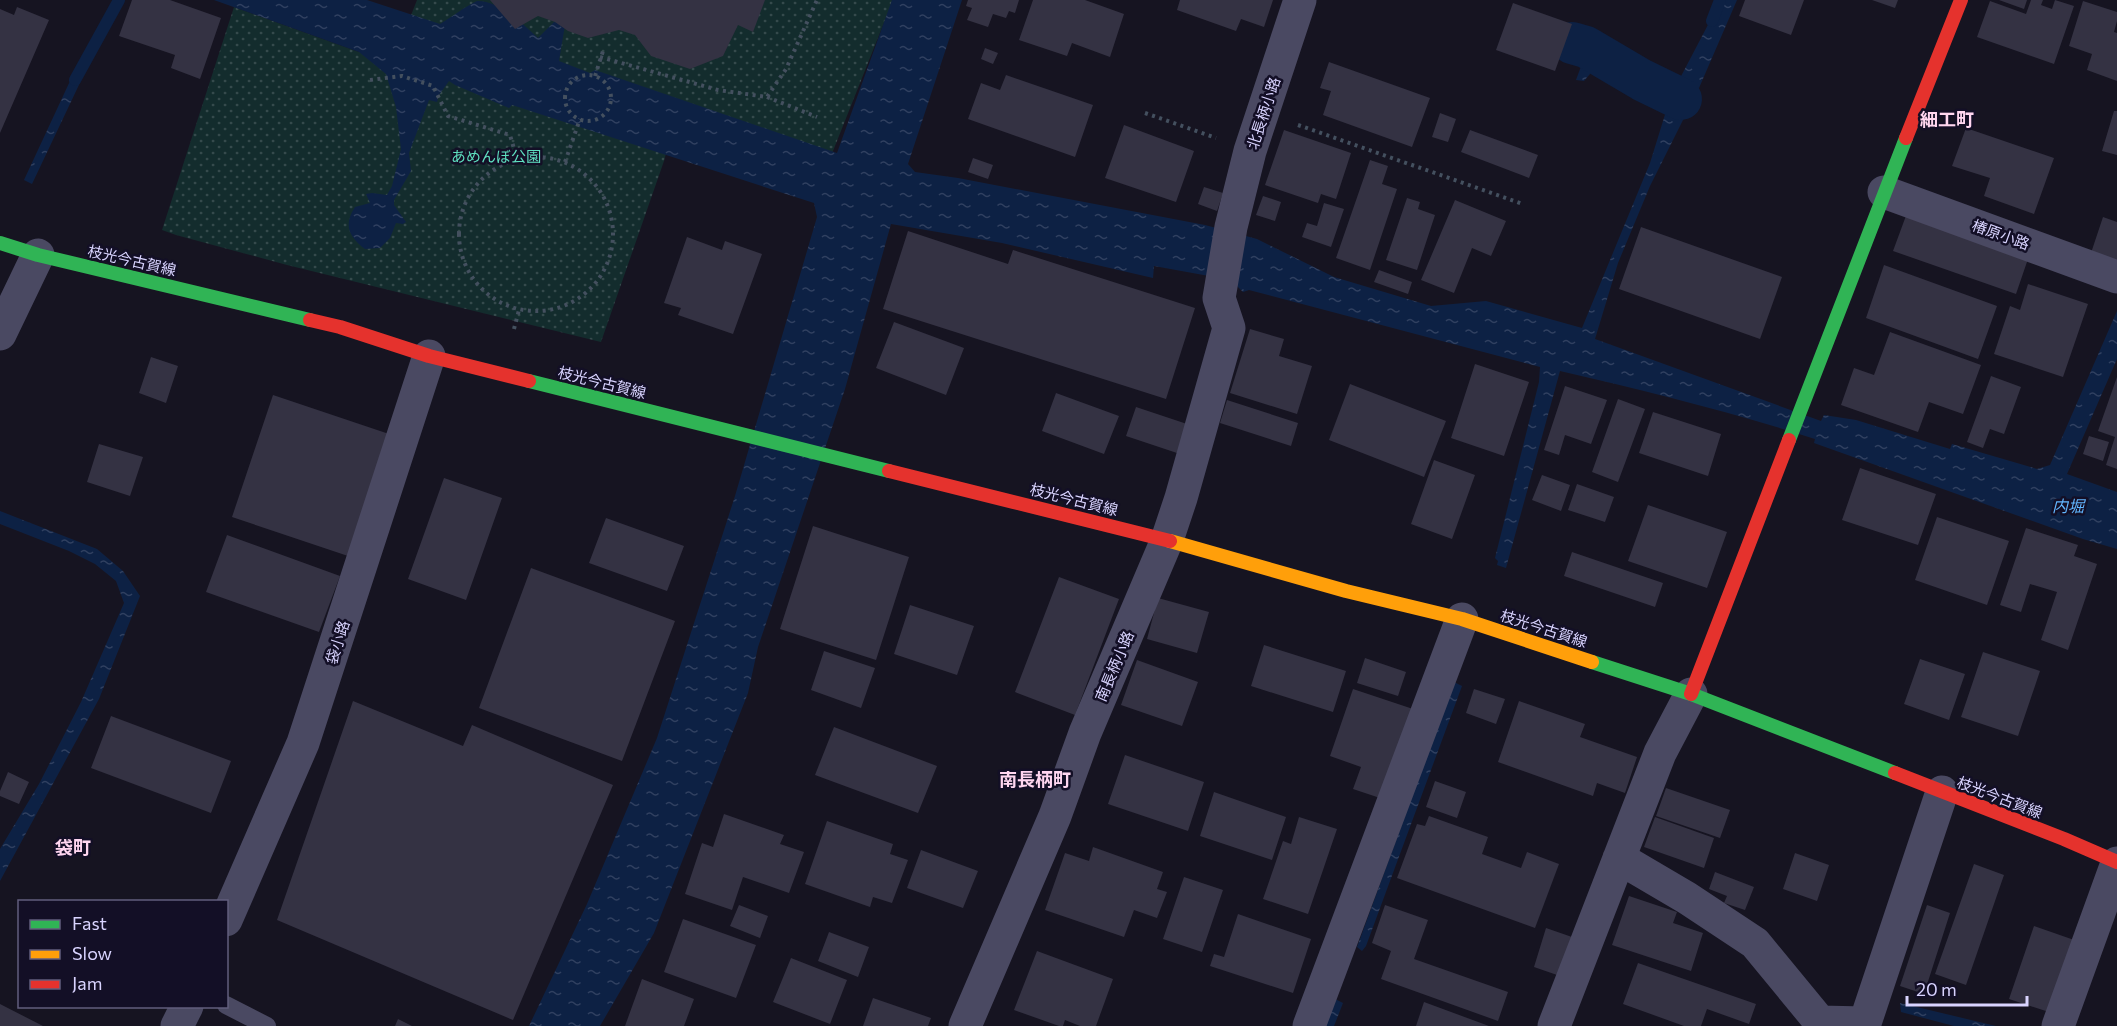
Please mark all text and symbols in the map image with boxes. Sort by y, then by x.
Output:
street label: 北長柄小路 [1243,75,1283,151]
district label: 細工町 [1920,108,1974,130]
park label: あめんぼ公園 [451,147,541,165]
street label: 椿原小路 [1970,215,2032,253]
street label: 枝光今古賀線 [86,241,178,279]
street label: 枝光今古賀線 [556,362,648,402]
street label: 枝光今古賀線 [1028,479,1120,519]
water label: 内堀 [2052,496,2087,515]
street label: 枝光今古賀線 [1498,606,1590,650]
street label: 袋小路 [321,618,353,666]
street label: 南長柄小路 [1091,628,1137,704]
district label: 南長柄町 [999,768,1071,790]
street label: 枝光今古賀線 [1955,772,2045,822]
district label: 袋町 [55,836,91,858]
legend [18,900,228,1008]
text: Fast [72,912,107,934]
text: Slow [72,942,112,964]
scale bar [1907,969,2027,1007]
text: Jam [72,972,102,994]
text: 20 m [1916,978,1957,1000]

